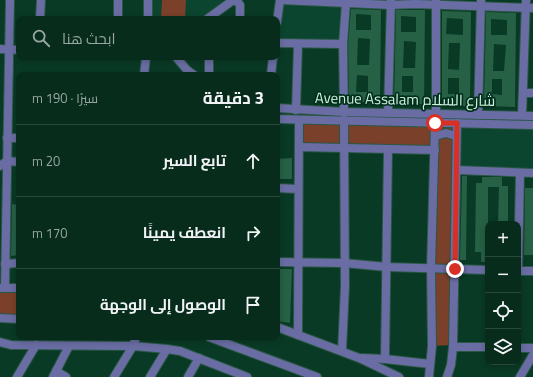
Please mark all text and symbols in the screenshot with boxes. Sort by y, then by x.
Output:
search box [16,16,280,60]
icon: search [30,27,52,49]
text: ابحث هنا [62,27,115,50]
text: 3 دقيقة [203,85,264,111]
street label: Avenue Assalam شارع السلام [315,86,495,112]
text: سيرًا · 190 m [32,88,98,108]
route start [426,114,444,132]
text: تابع السير [163,149,226,172]
icon: ahead [242,150,264,172]
text: 20 m [32,151,60,171]
text: انعطف يمينًا [143,221,226,244]
map controls [485,221,521,365]
button: + [485,221,521,257]
icon: right [242,222,264,244]
text: 170 m [32,223,68,243]
button: − [485,257,521,293]
route end [446,260,464,278]
text: الوصول إلى الوجهة [100,293,226,316]
button: locate [485,293,521,329]
icon: arrive [242,294,264,316]
button: layers [485,329,521,365]

